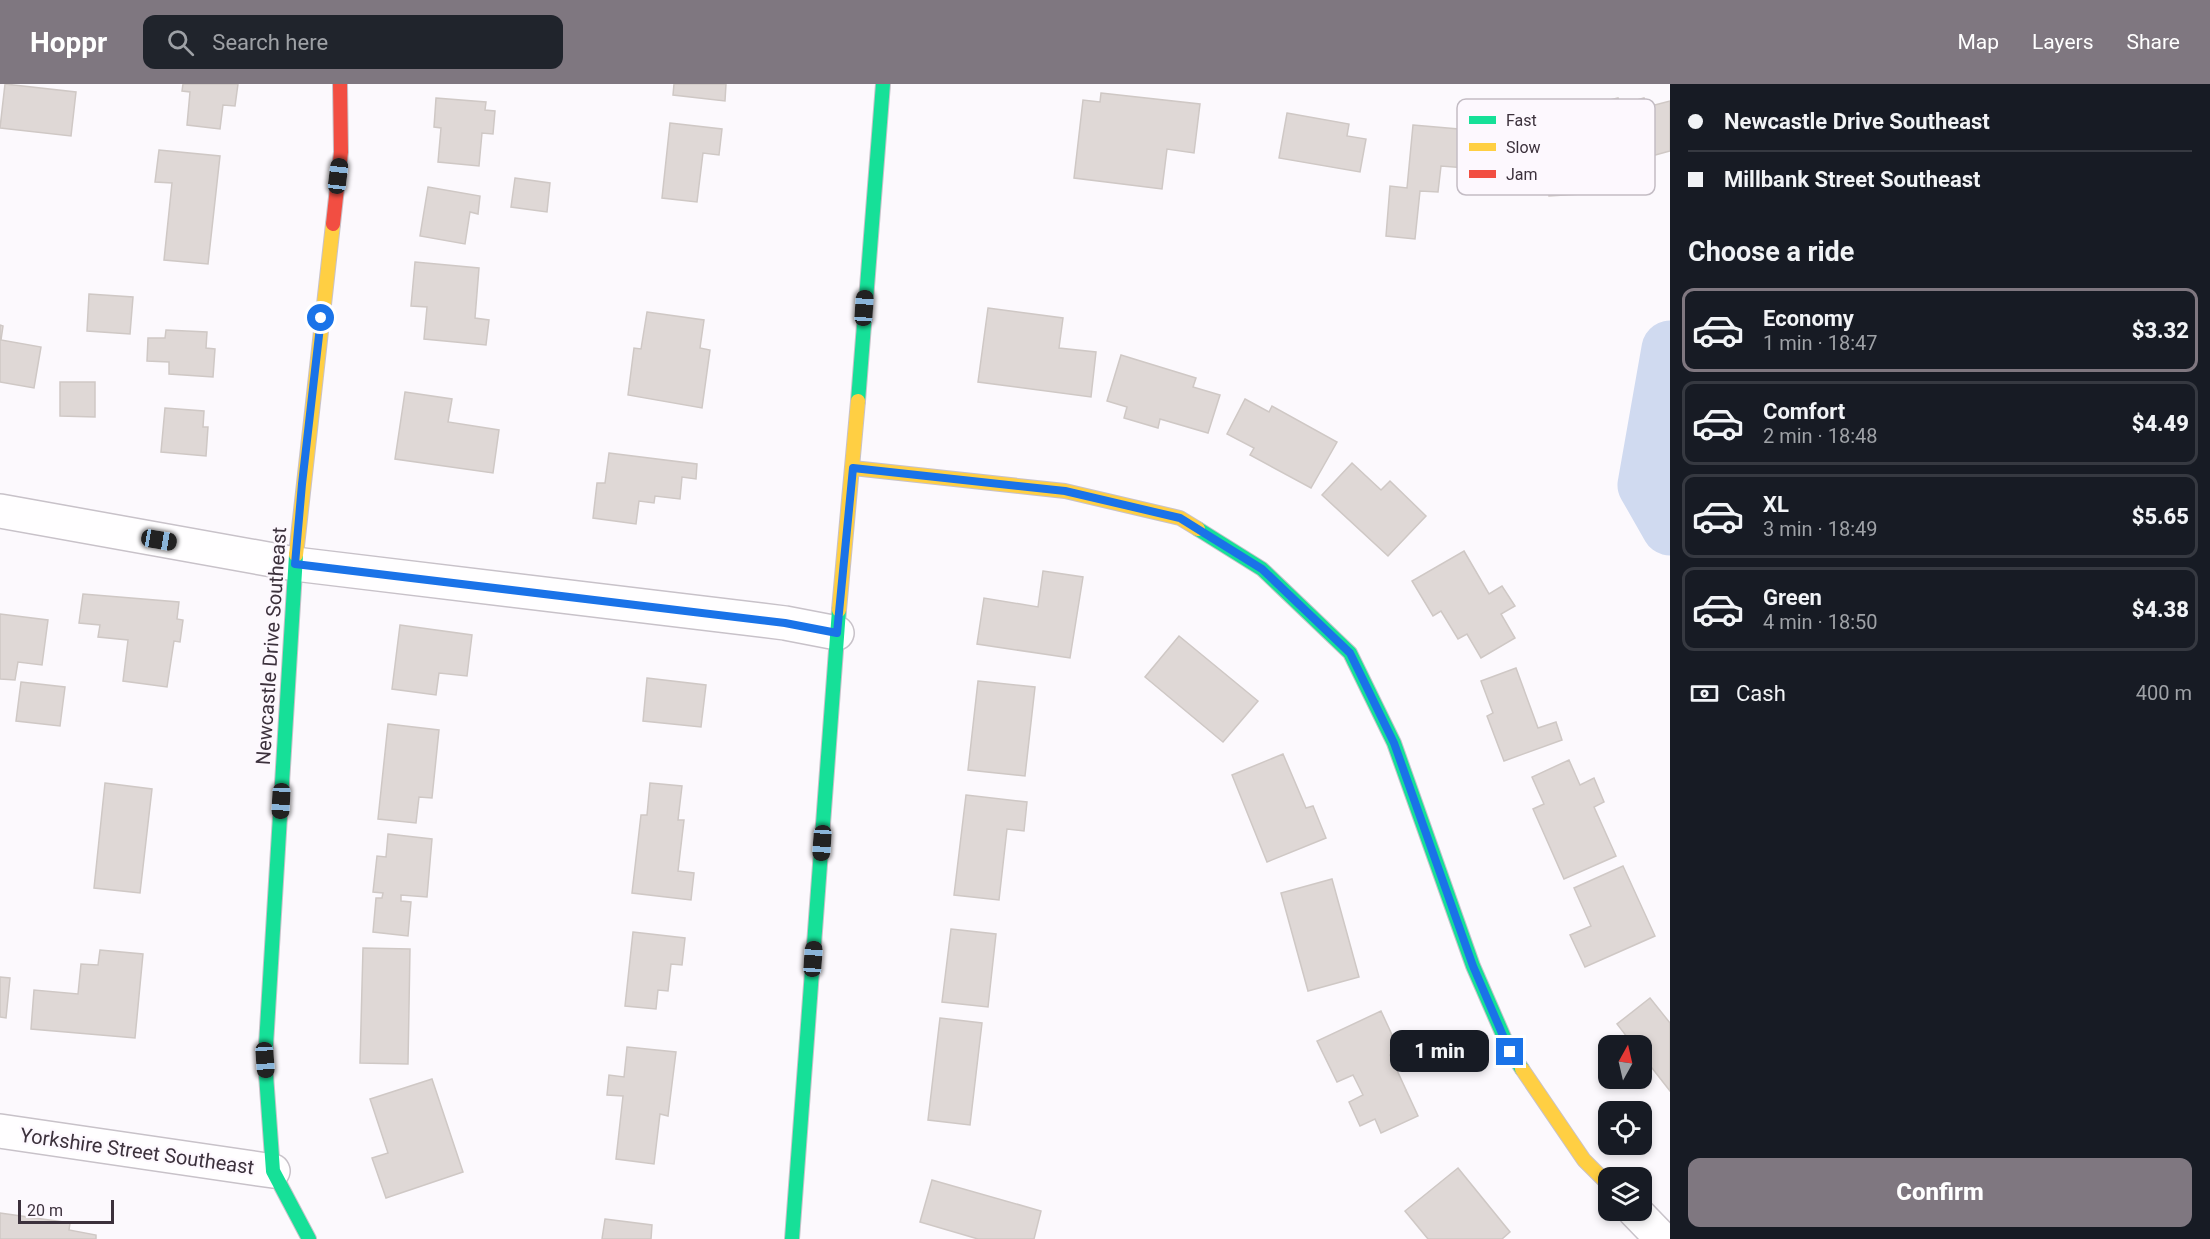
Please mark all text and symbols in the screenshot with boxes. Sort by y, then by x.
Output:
search box [143,15,563,69]
text: Hoppr [30,26,107,59]
icon: search [164,26,197,59]
text: Search here [212,30,328,55]
text: Map [1957,30,1999,54]
text: Layers [2032,30,2093,54]
text: Share [2126,30,2180,54]
legend [1457,99,1655,195]
text: Newcastle Drive Southeast [1724,109,1990,134]
text: Fast [1506,111,1537,130]
text: Slow [1506,138,1541,157]
car [327,157,349,195]
text: Jam [1506,165,1538,184]
text: Millbank Street Southeast [1724,167,1980,192]
text: Choose a ride [1688,236,1854,268]
car [854,289,874,327]
icon: car [1691,303,1745,357]
route start [307,304,334,331]
text: Economy [1763,306,1854,331]
text: $3.32 [2132,318,2189,343]
text: 1 min · 18:47 [1763,331,1878,355]
icon: car [1691,396,1745,450]
text: Comfort [1763,399,1845,424]
text: $4.49 [2132,411,2189,436]
text: 2 min · 18:48 [1763,424,1878,448]
icon: car [1691,489,1745,543]
text: XL [1763,492,1789,517]
text: $5.65 [2132,504,2189,529]
text: 3 min · 18:49 [1763,517,1878,541]
street label: Newcastle Drive Southeast [251,526,291,766]
car [140,528,178,552]
icon: car [1691,582,1745,636]
text: Green [1763,585,1822,610]
text: $4.38 [2132,597,2189,622]
text: 4 min · 18:50 [1763,610,1878,634]
icon: cash [1688,677,1721,710]
text: Cash [1736,681,1786,706]
text: 400 m [2136,681,2192,705]
car [271,783,291,819]
car [812,824,832,862]
car [803,940,823,978]
callout: 1 min [1390,1031,1489,1073]
north arrow [1598,1035,1652,1089]
map controls [1598,1035,1652,1221]
route end [1496,1038,1523,1065]
text: 1 min [1414,1039,1465,1063]
car [255,1041,275,1079]
button: locate [1598,1101,1652,1155]
street label: Yorkshire Street Southeast [18,1123,256,1179]
button: Confirm [1688,1158,2192,1227]
button: layers [1598,1167,1652,1221]
scale bar [18,1197,114,1224]
text: 20 m [27,1201,63,1220]

